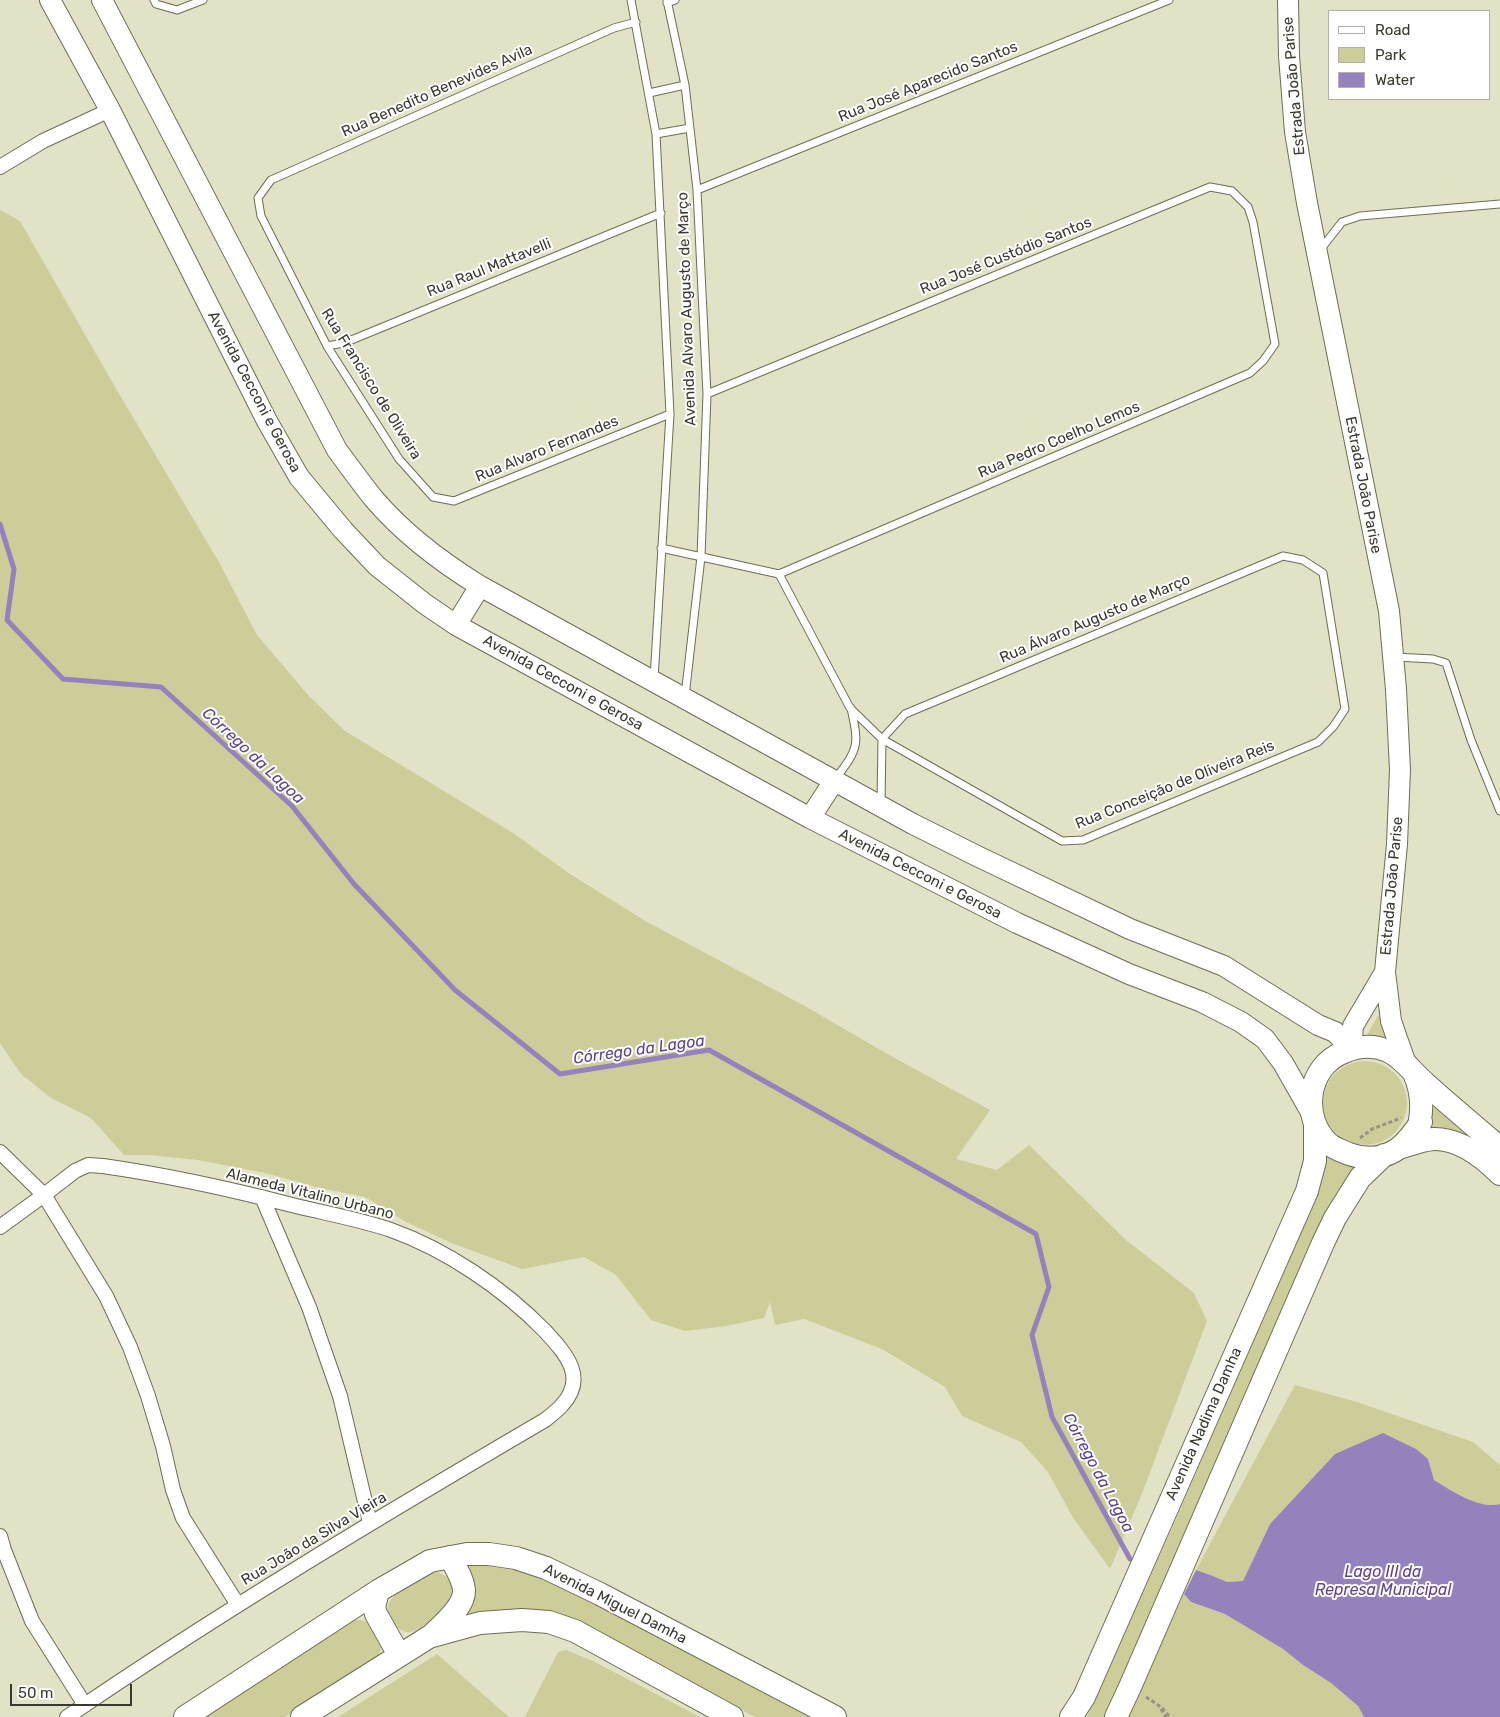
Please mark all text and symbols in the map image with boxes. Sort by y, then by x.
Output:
legend [1328,10,1490,100]
street label: Estrada João Parise [1279,16,1309,156]
text: Road [1375,21,1411,39]
street label: Rua José Aparecido Santos [836,38,1020,126]
street label: Rua Benedito Benevides Avila [339,41,535,141]
text: Park [1375,46,1406,64]
text: Water [1375,71,1415,89]
street label: Avenida Alvaro Augusto de Março [674,192,700,426]
street label: Rua José Custódio Santos [918,213,1094,299]
street label: Rua Raul Mattavelli [424,235,554,301]
street label: Rua Francisco de Oliveira [317,305,425,463]
street label: Avenida Cecconi e Gerosa [204,308,304,476]
street label: Rua Pedro Coelho Lemos [975,398,1143,482]
street label: Rua Alvaro Fernandes [473,412,621,486]
street label: Estrada João Parise [1341,415,1385,555]
street label: Rua Álvaro Augusto de Março [997,571,1193,667]
street label: Avenida Cecconi e Gerosa [480,631,646,735]
water label: Córrego da Lagoa [198,704,308,808]
street label: Rua Conceição de Oliveira Reis [1073,737,1277,833]
street label: Estrada João Parise [1377,816,1407,956]
street label: Avenida Cecconi e Gerosa [836,825,1004,923]
water label: Córrego da Lagoa [572,1031,706,1069]
street label: Alameda Vitalino Urbano [224,1164,396,1224]
street label: Avenida Nadima Damha [1162,1345,1246,1503]
water label: Córrego da Lagoa [1058,1410,1138,1536]
street label: Rua João da Silva Vieira [238,1488,390,1590]
street label: Avenida Miguel Damha [540,1560,690,1648]
water label: Lago III da Represa Municipal [1315,1562,1451,1600]
scale bar [12,1674,135,1706]
text: 50 m [18,1684,53,1702]

